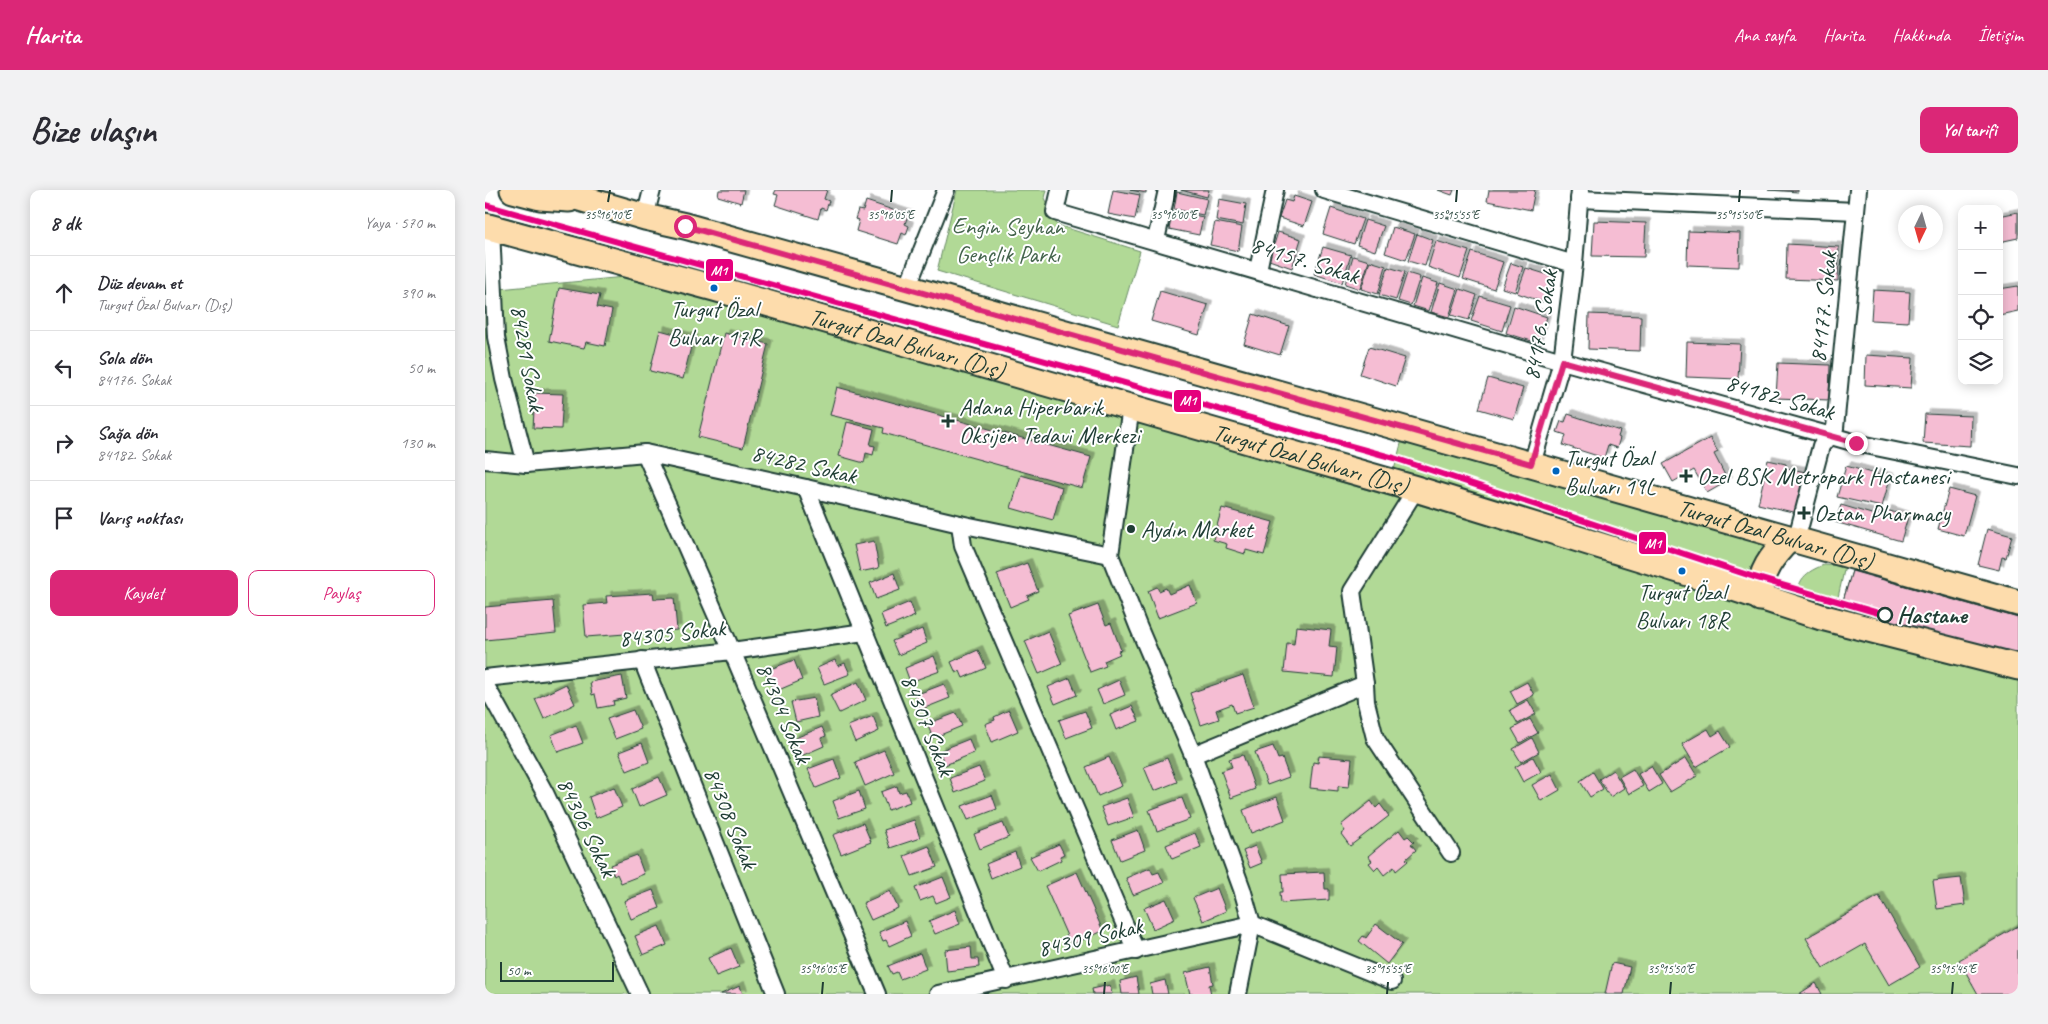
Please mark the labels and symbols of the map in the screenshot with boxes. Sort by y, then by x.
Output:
north arrow [1898,205,1943,250]
text: 35°16'10"E [585,207,633,223]
text: 35°16'05"E [868,207,916,223]
text: 35°16'00"E [1151,207,1199,223]
text: 35°15'55"E [1433,207,1481,223]
text: 35°15'50"E [1716,207,1764,223]
park label: Engin Seyhan Gençlik Parkı [952,211,1065,269]
route start [674,215,697,238]
street label: 84157. Sokak [1247,229,1365,291]
street label: 84177. Sokak [1802,248,1844,364]
line badge: M1 [705,258,734,282]
text: M1 [711,262,729,279]
street label: 84176. Sokak [1516,265,1565,383]
marker: Turgut Özal Bulvarı 17R [709,283,719,293]
place label: Turgut Özal Bulvarı 17R [668,295,763,352]
street label: Turgut Özal Bulvarı (Dış) [806,301,1009,386]
street label: 84281 Sokak [504,303,552,415]
street label: 84182. Sokak [1722,367,1840,427]
line badge: M1 [1173,389,1202,413]
place label: Adana Hiperbarik Oksijen Tedavi Merkezi [959,392,1142,450]
text: M1 [1180,392,1198,409]
marker: Adana Hiperbarik Oksijen Tedavi Merkezi [941,414,955,428]
street label: Turgut Özal Bulvarı (Dış) [1210,417,1413,501]
route end [1845,432,1868,455]
street label: 84282 Sokak [749,437,862,491]
place label: Turgut Özal Bulvarı 19L [1565,444,1657,501]
place label: Ozel BSK Metropark Hastanesi [1697,461,1952,491]
marker: Turgut Özal Bulvarı 19L [1551,466,1561,476]
marker: Ozel BSK Metropark Hastanesi [1679,469,1693,483]
street label: Turgut Özal Bulvarı (Dış) [1674,492,1878,577]
place label: Oztan Pharmacy [1814,498,1952,528]
marker: Oztan Pharmacy [1798,507,1810,519]
place label: Aydın Market [1141,514,1254,544]
marker: Aydın Market [1125,523,1137,535]
line badge: M1 [1638,531,1667,555]
text: M1 [1645,535,1663,552]
marker: Turgut Özal Bulvarı 18R [1677,566,1687,576]
place label: Turgut Özal Bulvarı 18R [1636,578,1731,635]
place label: Hastane [1897,600,1969,630]
marker: Hastane [1877,607,1893,623]
street label: 84305 Sokak [617,612,729,654]
street label: 84304 Sokak [749,658,820,770]
street label: 84307 Sokak [894,670,963,782]
street label: 84308 Sokak [697,763,766,875]
street label: 84306 Sokak [550,772,625,884]
street label: 84309 Sokak [1035,910,1148,964]
scale bar [500,959,614,982]
text: 35°16'05"E [800,961,848,977]
text: 35°16'00"E [1082,961,1130,977]
text: 35°15'55"E [1365,961,1413,977]
text: 35°15'50"E [1648,961,1696,977]
text: 35°15'45"E [1930,961,1978,977]

